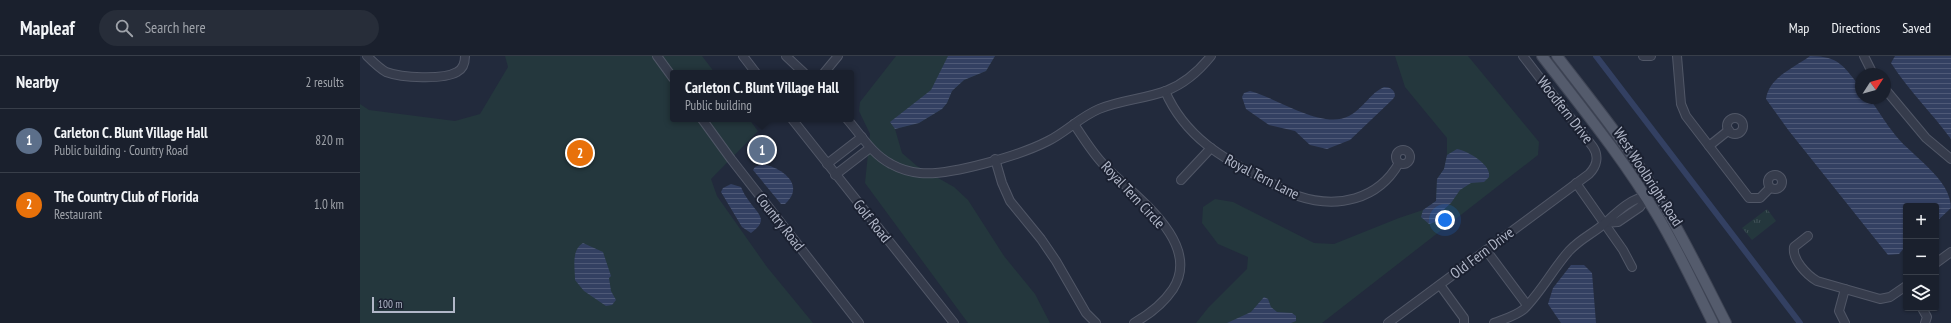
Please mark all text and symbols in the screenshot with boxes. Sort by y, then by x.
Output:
search box [99,10,379,46]
text: Mapleaf [20,16,75,40]
icon: search [113,17,135,39]
text: Search here [145,18,206,37]
text: Map [1789,19,1809,37]
text: Directions [1831,19,1880,37]
text: Saved [1902,19,1931,37]
north arrow [1855,68,1891,104]
popup [670,70,854,122]
text: Nearby [16,71,59,93]
street label: Woodfern Drive [1533,72,1598,147]
text: 2 results [305,74,344,91]
text: Carleton C. Blunt Village Hall [685,78,839,97]
text: Public building [685,97,752,114]
text: Carleton C. Blunt Village Hall [54,123,208,142]
street label: West Woolbright Road [1609,124,1687,230]
text: 1 [26,132,32,149]
text: 820 m [315,132,344,149]
pin: 1 [749,135,775,165]
pin: 2 [567,138,593,168]
text: Public building · Country Road [54,142,188,159]
street label: Royal Tern Lane [1222,150,1303,203]
street label: Royal Tern Circle [1097,157,1169,232]
text: The Country Club of Florida [54,187,199,206]
street label: Country Road [752,189,809,254]
street label: Golf Road [849,195,895,246]
text: 2 [26,196,32,213]
text: 1.0 km [314,196,344,213]
map controls [1903,203,1939,311]
button: + [1903,203,1939,239]
text: Restaurant [54,206,102,223]
your location [1435,210,1455,230]
street label: Old Fern Drive [1446,222,1517,283]
button: − [1903,239,1939,275]
button: layers [1903,275,1939,311]
scale bar [372,295,455,314]
text: 100 m [378,297,402,311]

